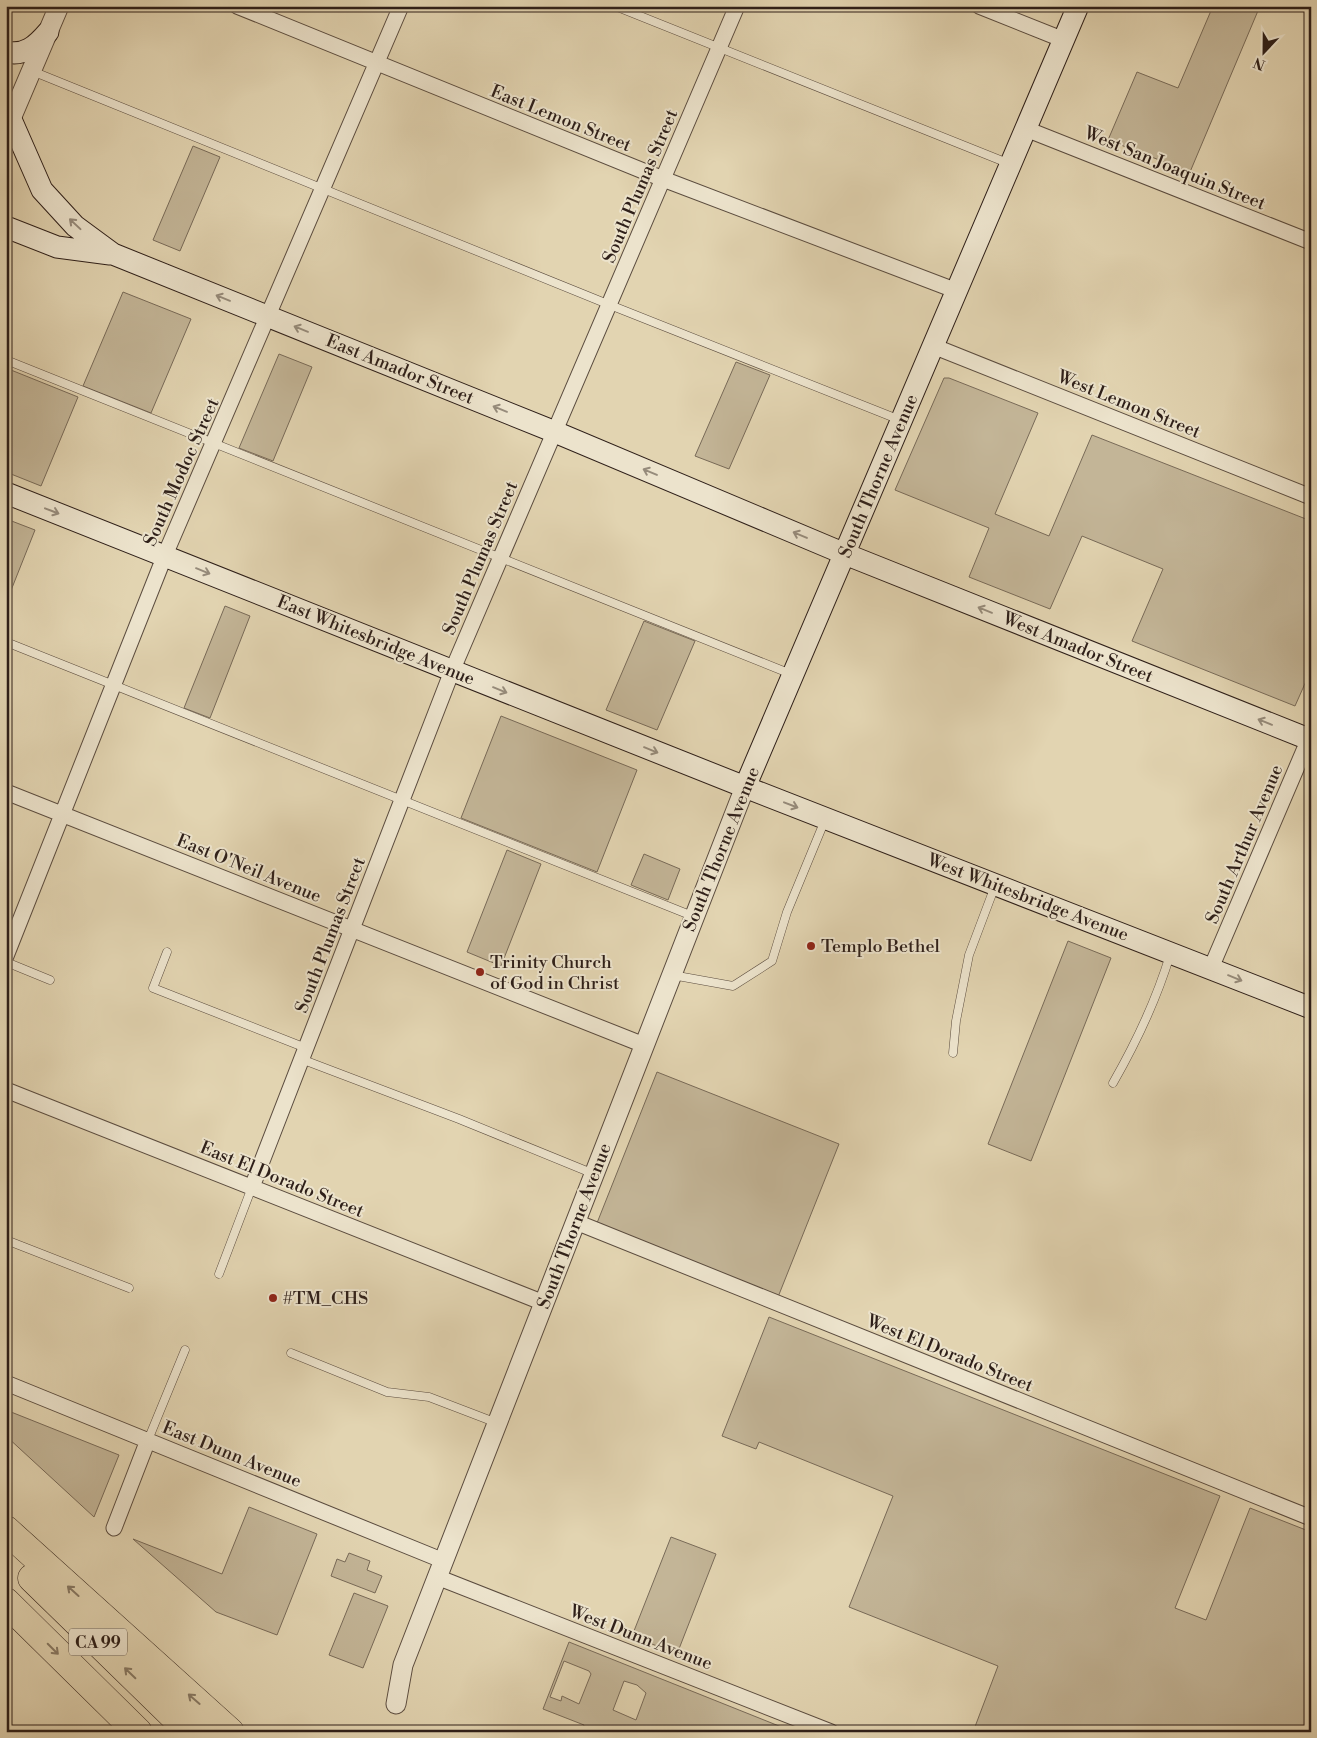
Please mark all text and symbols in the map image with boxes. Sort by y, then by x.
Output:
north arrow [1240,28,1290,78]
text: N [1251,53,1268,74]
street label: East Lemon Street [487,80,635,157]
street label: South Plumas Street [598,105,684,267]
street label: West San Joaquin Street [1080,121,1270,216]
one-way arrow [69,218,81,230]
one-way arrow [216,293,231,302]
one-way arrow [293,324,309,333]
street label: East Amador Street [322,329,478,410]
street label: West Lemon Street [1053,365,1204,444]
street label: South Thorne Avenue [834,391,923,562]
street label: South Modoc Street [138,394,225,550]
one-way arrow [493,404,508,414]
one-way arrow [643,466,658,476]
street label: South Plumas Street [438,477,524,639]
one-way arrow [43,507,59,516]
one-way arrow [793,529,808,539]
one-way arrow [195,566,210,576]
street label: East Whitesbridge Avenue [273,590,478,691]
one-way arrow [977,604,992,613]
street label: West Amador Street [998,606,1157,688]
one-way arrow [492,686,507,695]
one-way arrow [1258,716,1273,725]
one-way arrow [643,746,658,755]
street label: South Arthur Avenue [1201,761,1288,927]
street label: South Thorne Avenue [678,763,765,935]
one-way arrow [782,801,798,810]
street label: East O'Neil Avenue [173,829,325,908]
street label: West Whitesbridge Avenue [923,848,1132,947]
street label: South Plumas Street [290,853,371,1016]
place label: Templo Bethel [821,935,941,958]
marker: Templo Bethel [805,940,817,952]
place label: Trinity Church of God in Christ [490,951,620,995]
marker: Trinity Church of God in Christ [474,966,486,978]
one-way arrow [1227,974,1243,983]
street label: East El Dorado Street [196,1136,368,1223]
street label: South Thorne Avenue [532,1140,617,1312]
place label: #TM_CHS [283,1287,368,1310]
marker: #TM_CHS [267,1292,279,1304]
street label: West El Dorado Street [862,1309,1037,1398]
street label: East Dunn Avenue [159,1416,305,1493]
one-way arrow [66,1585,79,1597]
street label: West Dunn Avenue [565,1599,715,1675]
road number: CA 99 [69,1628,127,1655]
one-way arrow [47,1643,60,1655]
one-way arrow [124,1667,136,1679]
one-way arrow [187,1694,200,1705]

